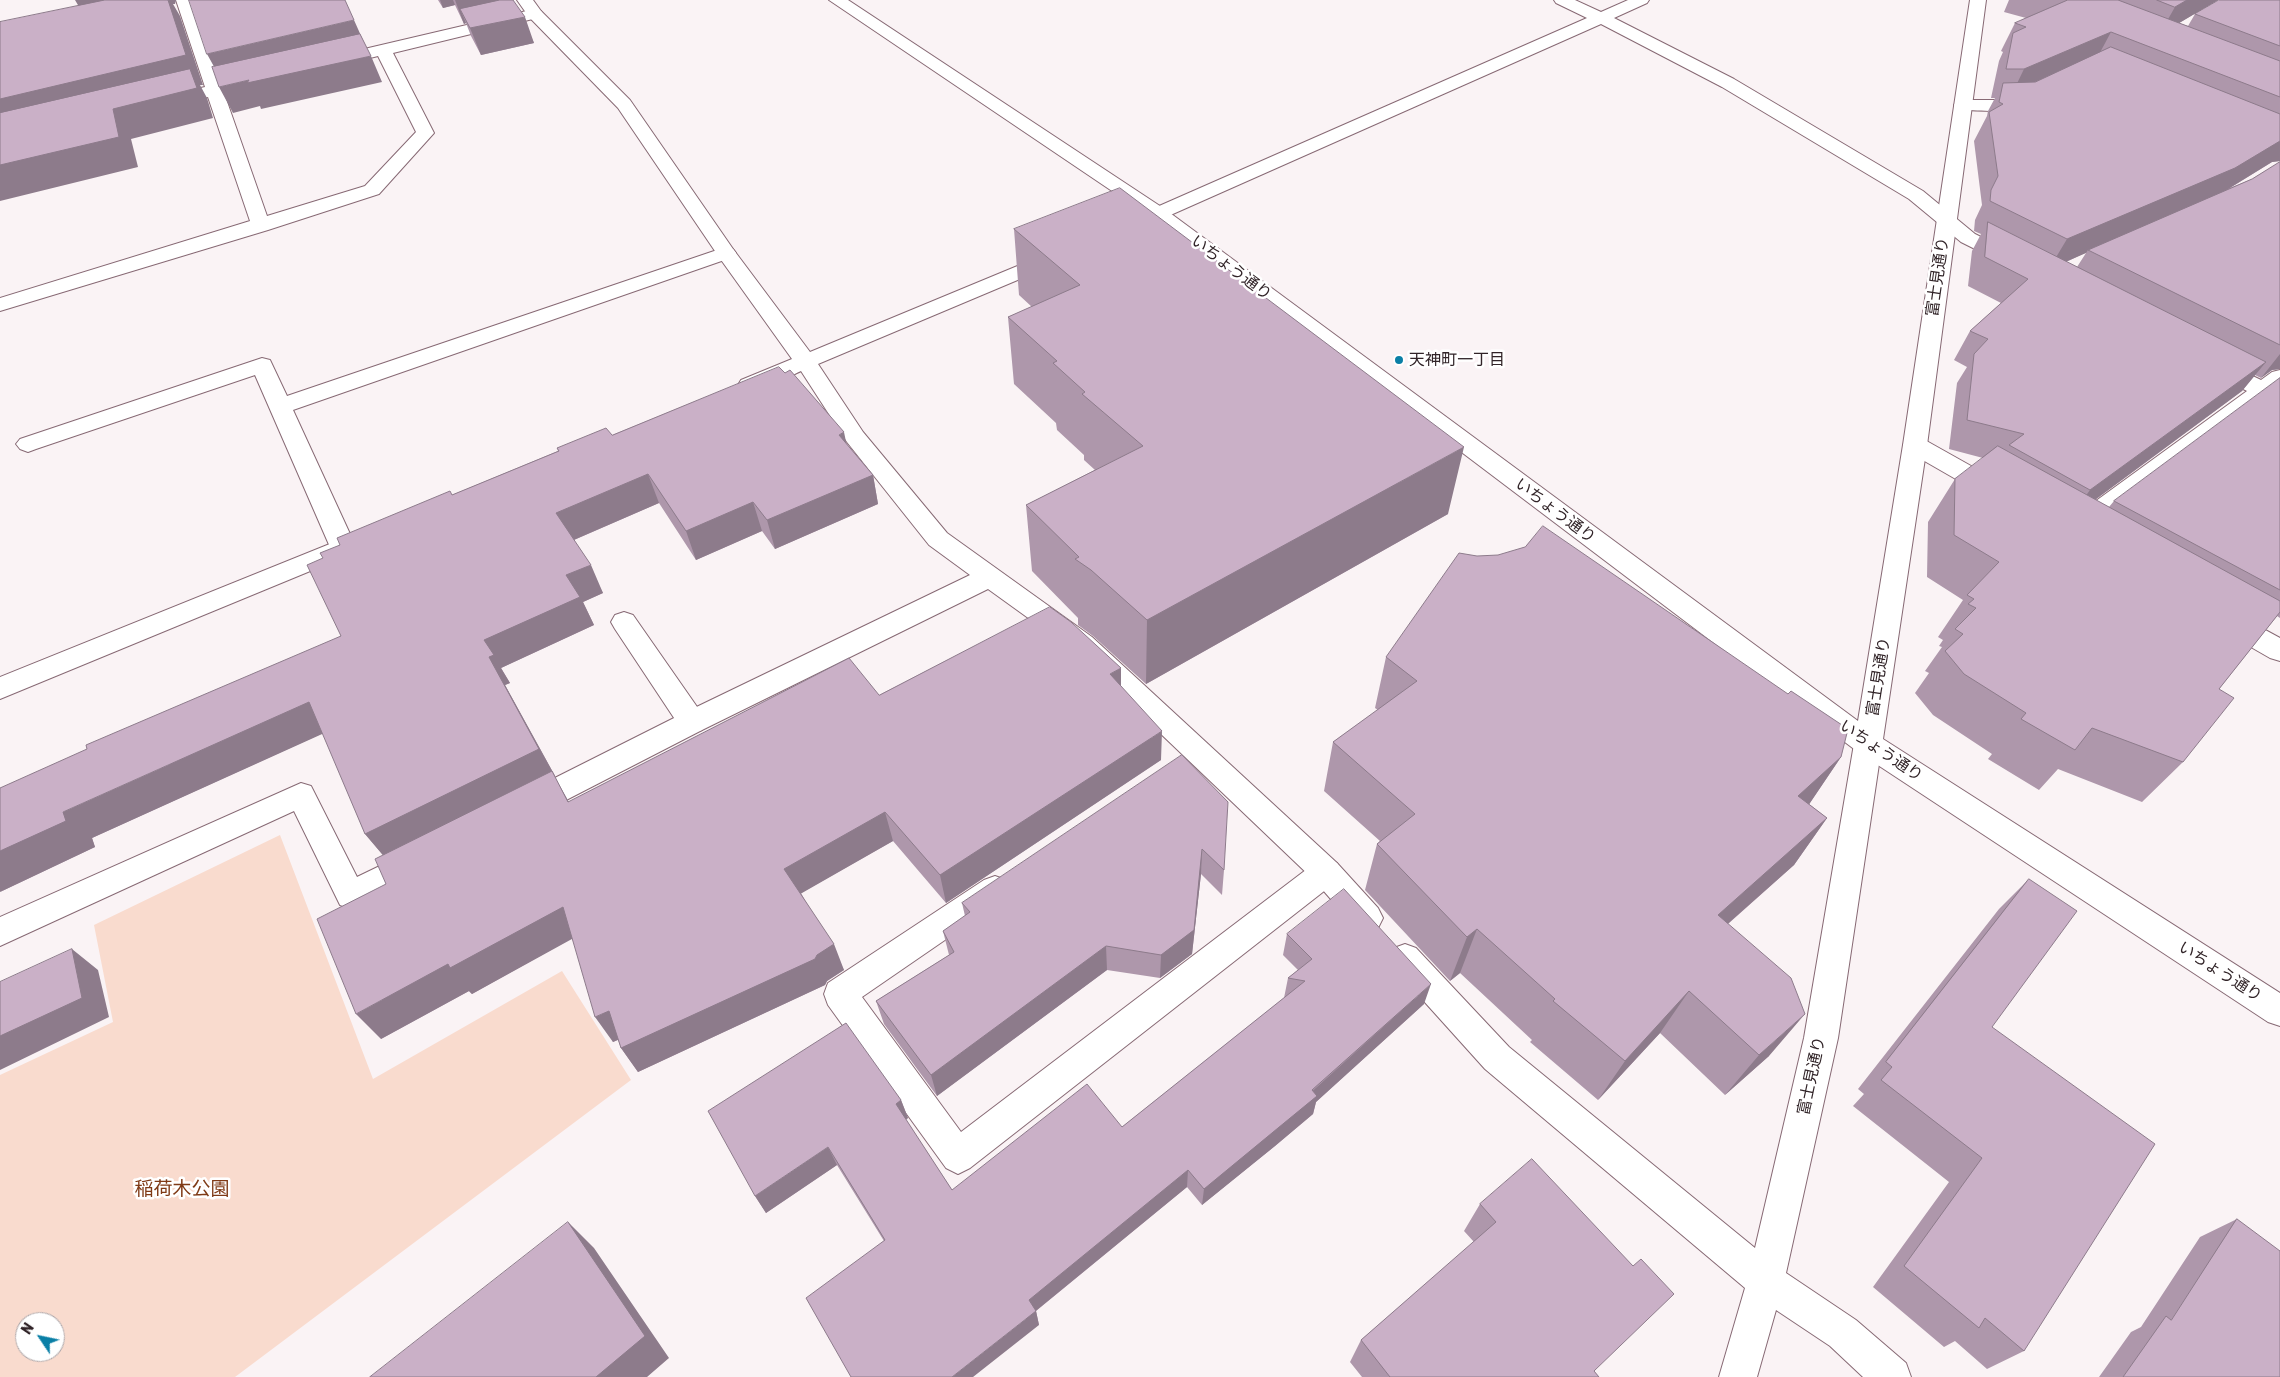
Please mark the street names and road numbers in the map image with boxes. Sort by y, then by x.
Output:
street label: いちょう通り [1187,231,1275,305]
street label: 富士見通り [1923,236,1953,318]
street label: いちょう通り [1511,474,1599,548]
street label: 富士見通り [1863,636,1895,718]
street label: いちょう通り [1836,716,1926,786]
street label: いちょう通り [2175,938,2265,1006]
street label: 富士見通り [1794,1035,1830,1117]

